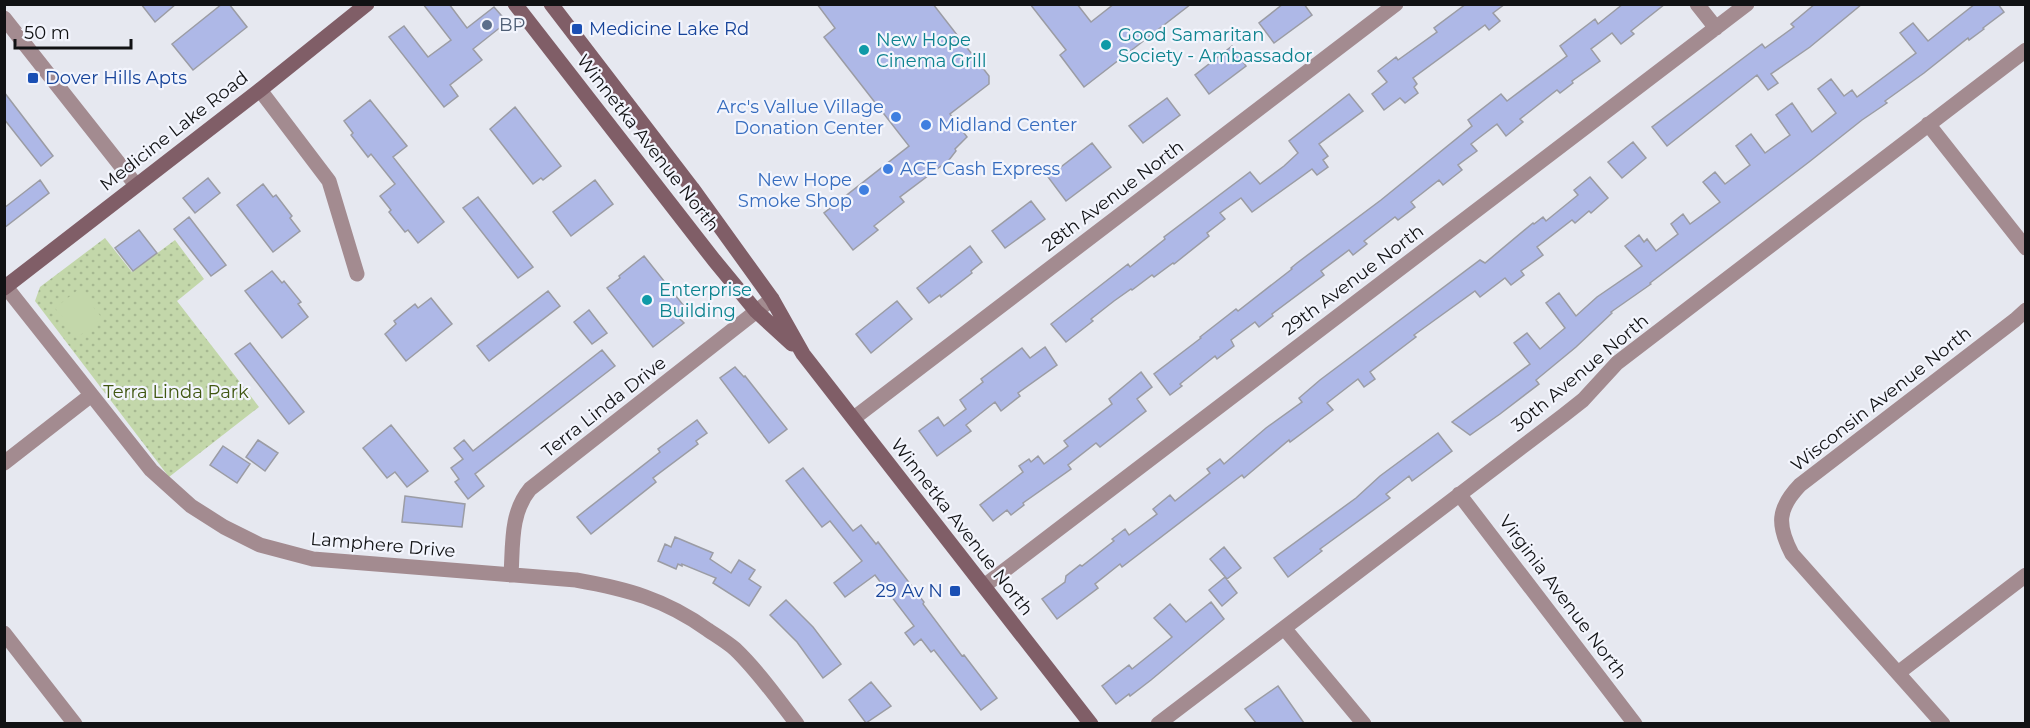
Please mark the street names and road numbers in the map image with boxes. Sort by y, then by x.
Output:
street label: Winnetka Avenue North [572,50,724,236]
street label: Medicine Lake Road [96,66,252,196]
street label: 28th Avenue North [1038,136,1188,256]
street label: 29th Avenue North [1278,220,1428,340]
street label: 30th Avenue North [1507,309,1653,437]
street label: Wisconsin Avenue North [1786,322,1976,476]
street label: Terra Linda Drive [538,352,671,462]
street label: Winnetka Avenue North [886,434,1038,620]
street label: Virginia Avenue North [1494,511,1632,683]
street label: Lamphere Drive [310,528,456,562]

